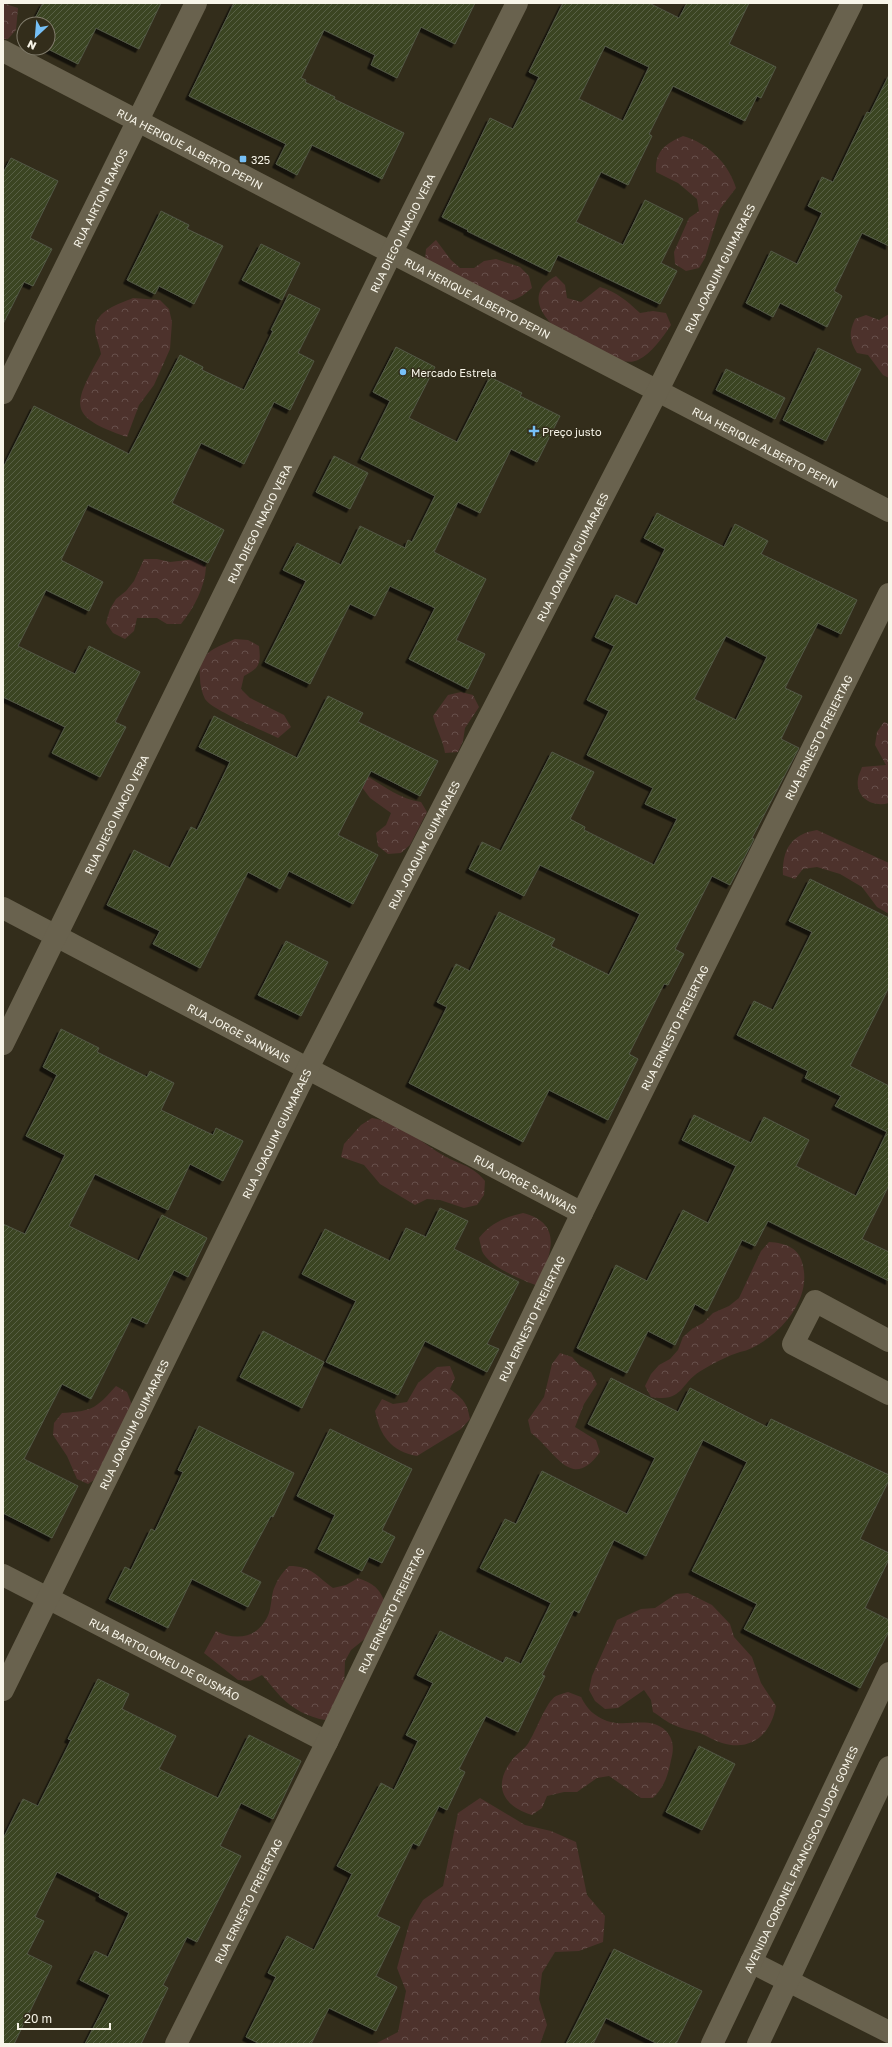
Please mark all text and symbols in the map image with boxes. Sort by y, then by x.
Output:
north arrow [16,16,56,56]
text: N [25,38,38,53]
street label: RUA HERIQUE ALBERTO PEPIN [115,105,265,191]
street label: RUA AIRTON RAMOS [70,146,130,249]
place label: 325 [251,153,270,166]
marker: 325 [238,154,248,164]
street label: RUA DIEGO INACIO VERA [367,170,437,294]
street label: RUA JOAQUIM GUIMARAES [681,201,757,335]
street label: RUA HERIQUE ALBERTO PEPIN [403,254,553,341]
place label: Mercado Estrela [411,366,497,379]
marker: Mercado Estrela [398,367,408,377]
street label: RUA HERIQUE ALBERTO PEPIN [690,404,840,490]
place label: Preço justo [542,425,602,438]
marker: Preço justo [529,426,539,436]
street label: RUA DIEGO INACIO VERA [224,461,294,585]
street label: RUA JOAQUIM GUIMARAES [533,490,610,623]
street label: RUA ERNESTO FREIERTAG [781,672,855,802]
street label: RUA DIEGO INACIO VERA [81,752,151,876]
street label: RUA JOAQUIM GUIMARAES [385,778,462,911]
street label: RUA ERNESTO FREIERTAG [638,962,711,1092]
street label: RUA JORGE SANWAIS [185,1000,293,1065]
street label: RUA JOAQUIM GUIMARAES [239,1066,313,1200]
street label: RUA JORGE SANWAIS [472,1151,580,1216]
street label: RUA ERNESTO FREIERTAG [495,1253,567,1383]
street label: RUA JOAQUIM GUIMARAES [96,1357,171,1491]
street label: RUA ERNESTO FREIERTAG [355,1545,426,1675]
street label: RUA BARTOLOMEU DE GUSMÃO [87,1614,242,1703]
street label: AVENIDA CORONEL FRANCISCO LUDOF GOMES [741,1743,860,1974]
street label: RUA ERNESTO FREIERTAG [211,1836,284,1966]
scale bar [18,2005,110,2031]
text: 20 m [24,2011,52,2026]

